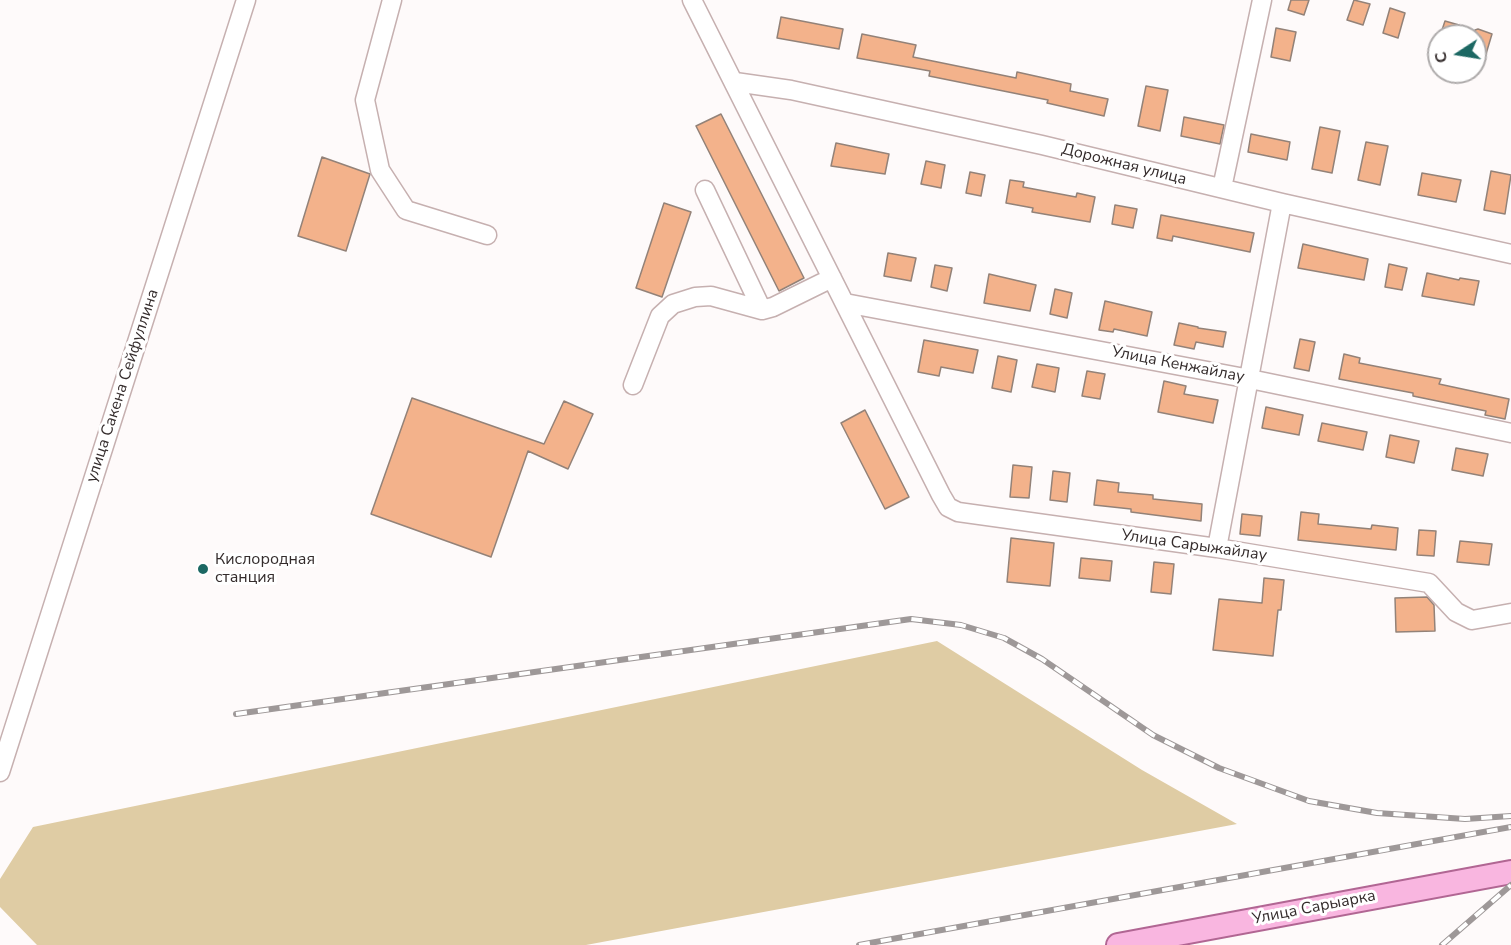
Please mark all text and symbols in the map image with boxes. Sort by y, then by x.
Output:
north arrow [1427,24,1487,84]
text: С [1429,50,1453,65]
street label: Дорожная улица [1060,140,1188,190]
street label: улица Сакена Сейфуллина [83,287,163,485]
street label: Улица Кенжайлау [1110,343,1246,387]
street label: Улица Сарыжайлау [1120,526,1268,566]
place label: Кислородная станция [215,550,315,588]
marker: Кислородная станция [196,562,210,576]
street label: Улица Сарыарка [1251,887,1377,929]

